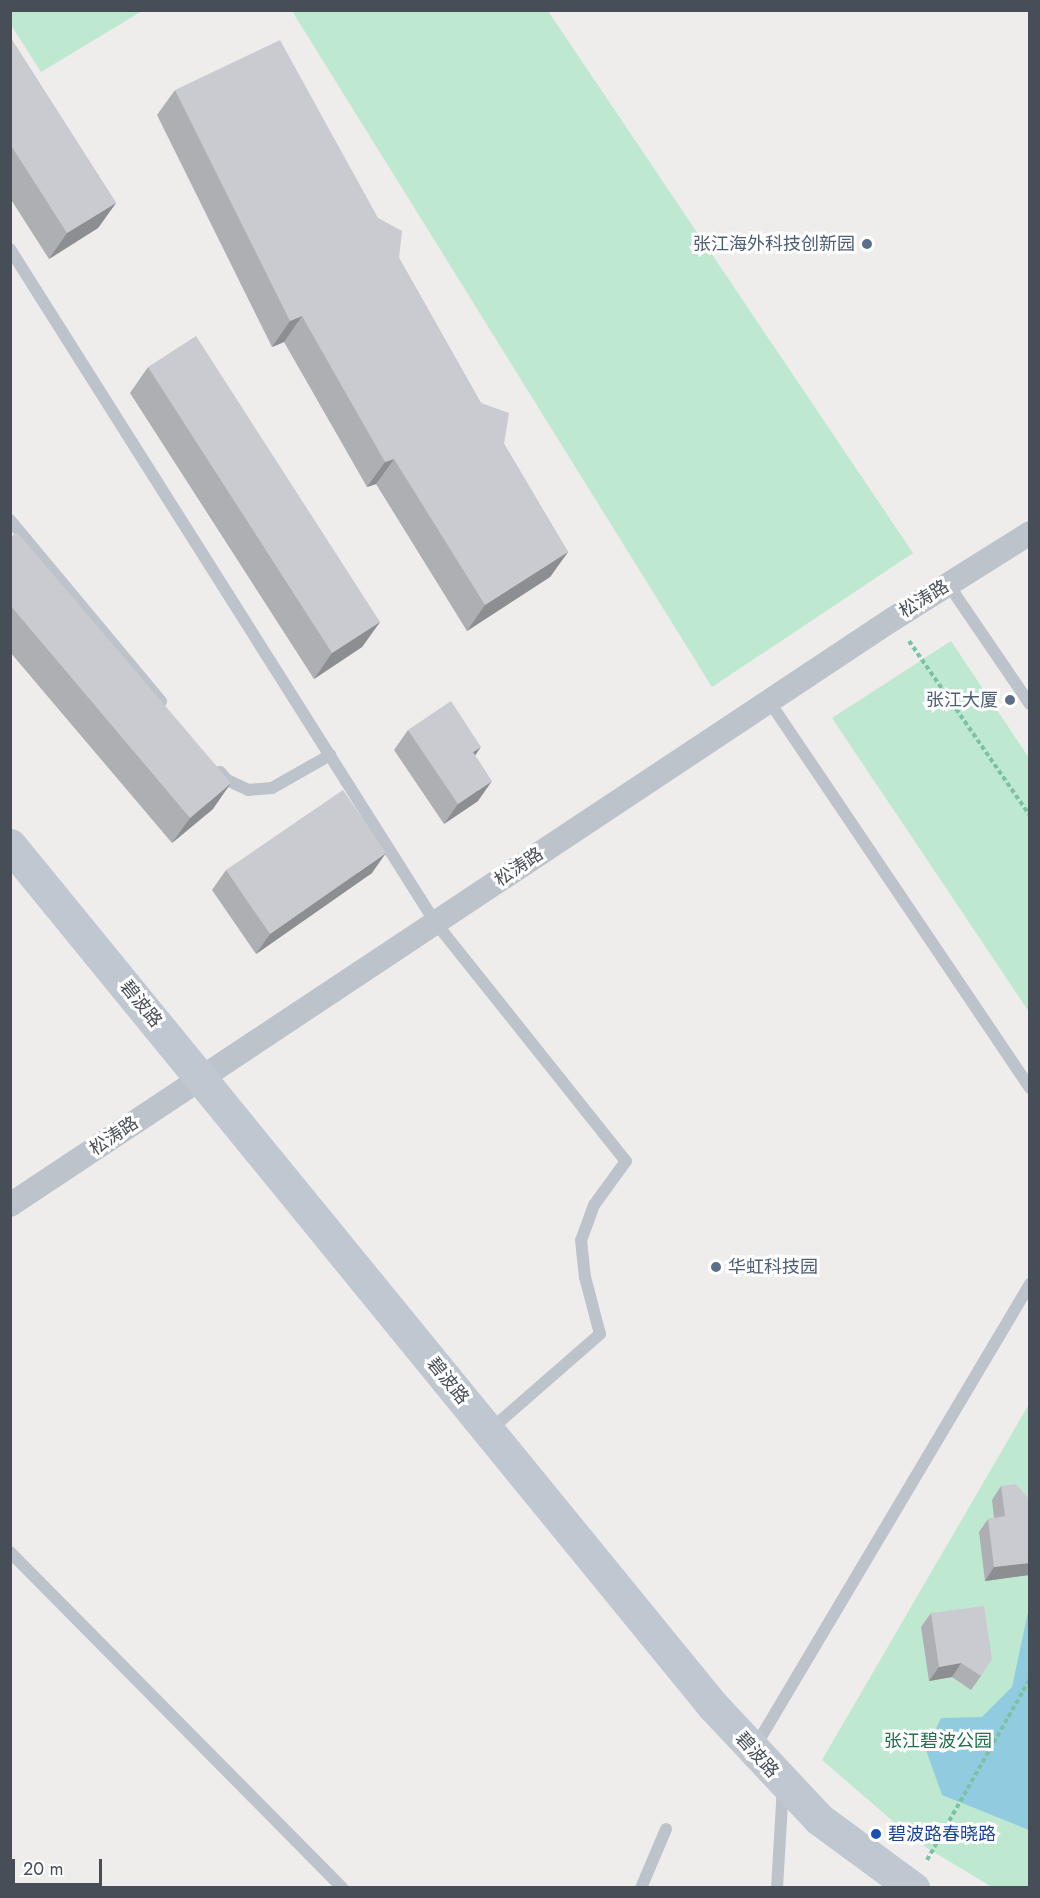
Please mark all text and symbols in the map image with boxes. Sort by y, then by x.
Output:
place label: 张江海外科技创新园 [693,233,855,255]
marker: 张江海外科技创新园 [860,237,874,251]
street label: 松涛路 [895,576,953,622]
place label: 张江大厦 [926,689,998,711]
marker: 张江大厦 [1003,693,1017,707]
street label: 松涛路 [491,843,547,891]
street label: 碧波路 [116,976,166,1032]
street label: 松涛路 [86,1112,142,1160]
place label: 华虹科技园 [728,1256,818,1278]
marker: 华虹科技园 [709,1260,723,1274]
street label: 碧波路 [423,1353,473,1409]
street label: 碧波路 [731,1728,783,1782]
park label: 张江碧波公园 [884,1730,992,1752]
place label: 碧波路春晓路 [888,1823,996,1845]
marker: 碧波路春晓路 [869,1827,883,1841]
scale bar [15,1847,105,1885]
text: 20 m [23,1856,63,1882]

